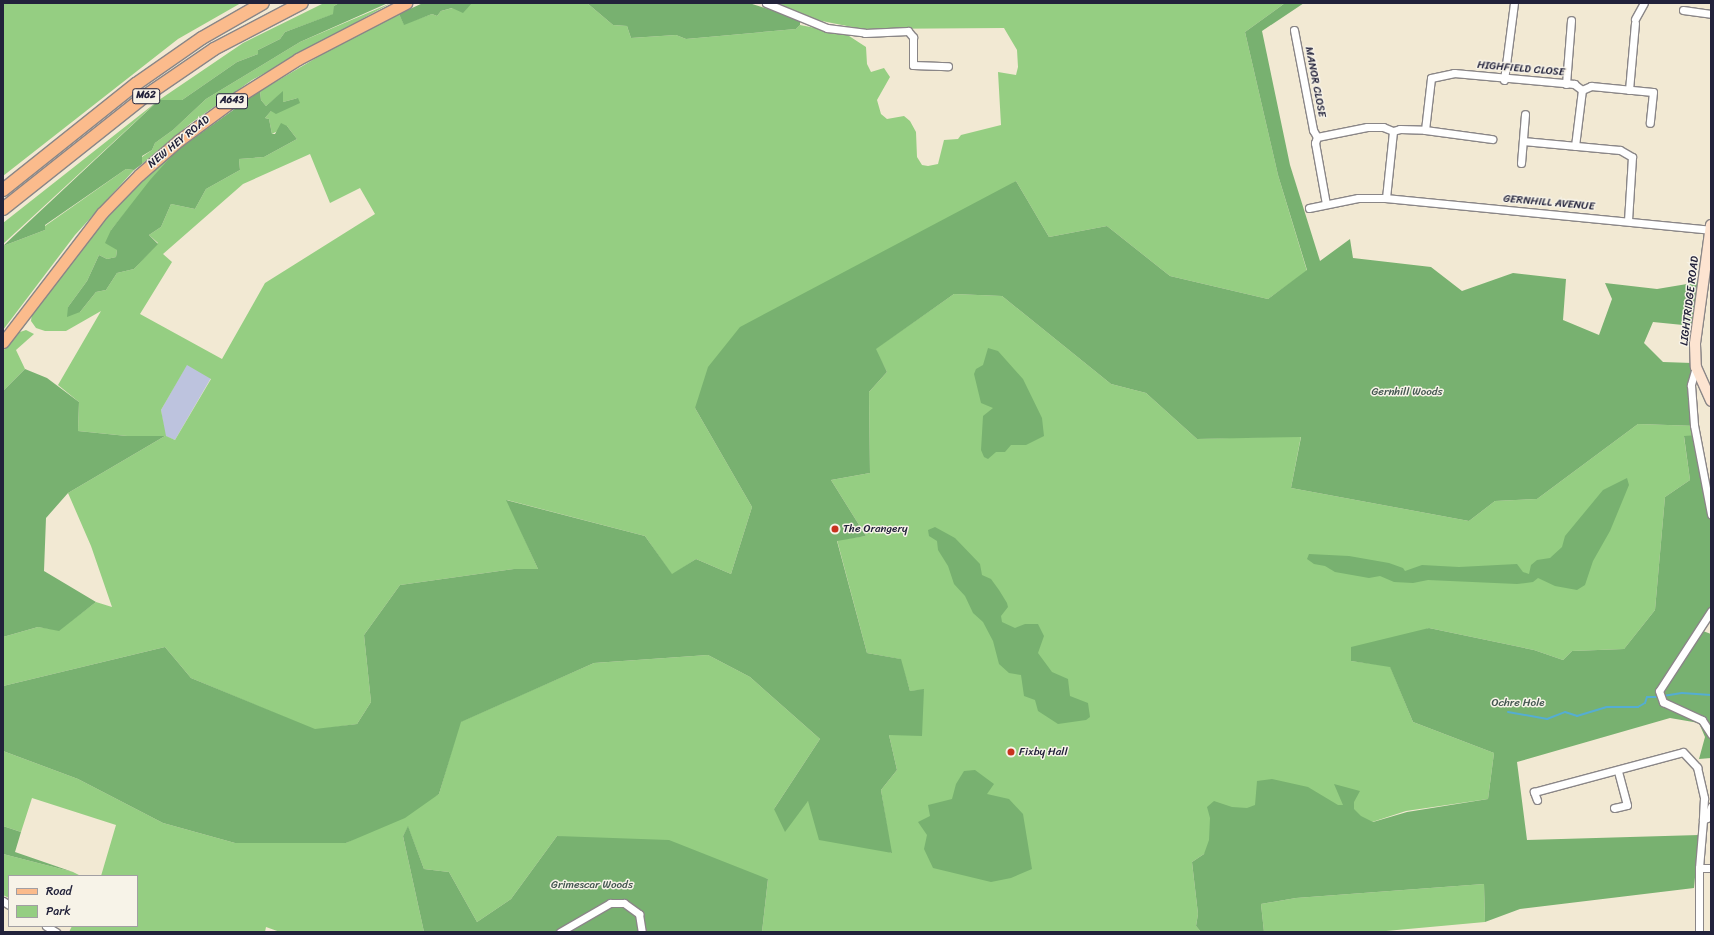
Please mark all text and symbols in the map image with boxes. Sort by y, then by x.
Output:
street label: MANOR CLOSE [1302,46,1328,118]
street label: HIGHFIELD CLOSE [1477,59,1565,79]
road number: M62 [132,88,160,104]
road number: A643 [216,93,248,109]
street label: NEW HEY ROAD [145,113,213,171]
street label: GERNHILL AVENUE [1502,192,1596,214]
street label: LIGHTRIDGE ROAD [1678,255,1702,347]
park label: Gernhill Woods [1371,385,1443,399]
place label: The Orangery [843,522,908,536]
marker: The Orangery [830,524,840,534]
park label: Ochre Hole [1491,696,1545,710]
place label: Fixby Hall [1019,745,1068,759]
marker: Fixby Hall [1006,747,1016,757]
legend [8,875,138,927]
park label: Grimescar Woods [551,878,633,892]
text: Road [46,880,72,902]
text: Park [46,900,71,922]

